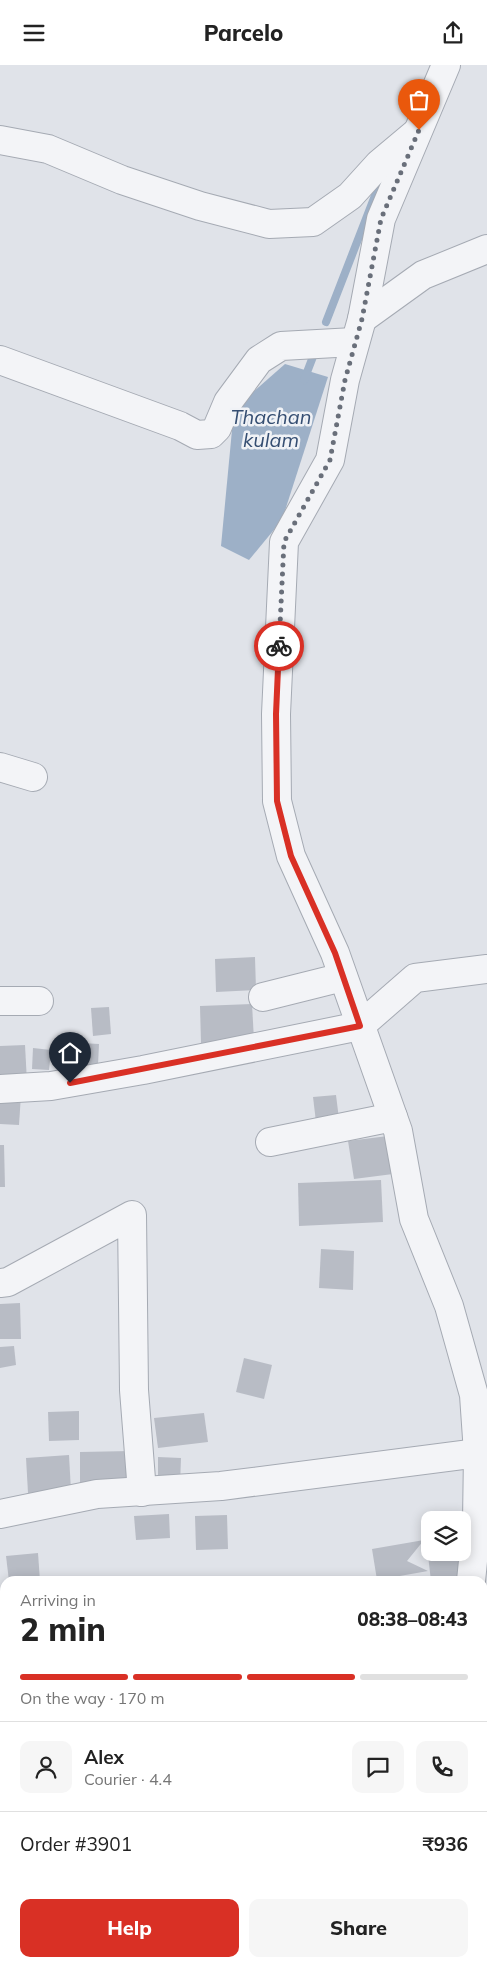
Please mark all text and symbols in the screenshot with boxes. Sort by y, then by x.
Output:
icon: menu [20,19,48,47]
text: Parcelo [204,19,283,47]
icon: share [439,19,467,47]
pin [398,79,440,130]
icon: bag [405,86,433,114]
water label: Thachan kulam [230,404,312,452]
courier [254,621,304,671]
icon: bike [265,632,293,660]
pin [49,1032,91,1083]
icon: home [56,1039,84,1067]
map controls [421,1511,471,1561]
button: layers [421,1511,471,1561]
text: Arriving in [20,1590,96,1610]
text: 08:38–08:43 [357,1607,468,1631]
text: 2 min [20,1609,106,1649]
text: On the way · 170 m [20,1688,165,1708]
button: person [20,1741,72,1793]
button: chat [352,1741,404,1793]
button: phone [416,1741,468,1793]
text: Alex [84,1745,124,1769]
text: Courier · 4.4 [84,1769,172,1789]
text: Order #3901 [20,1832,132,1856]
text: ₹936 [422,1832,468,1856]
button: Help [20,1899,239,1957]
button: Share [249,1899,468,1957]

